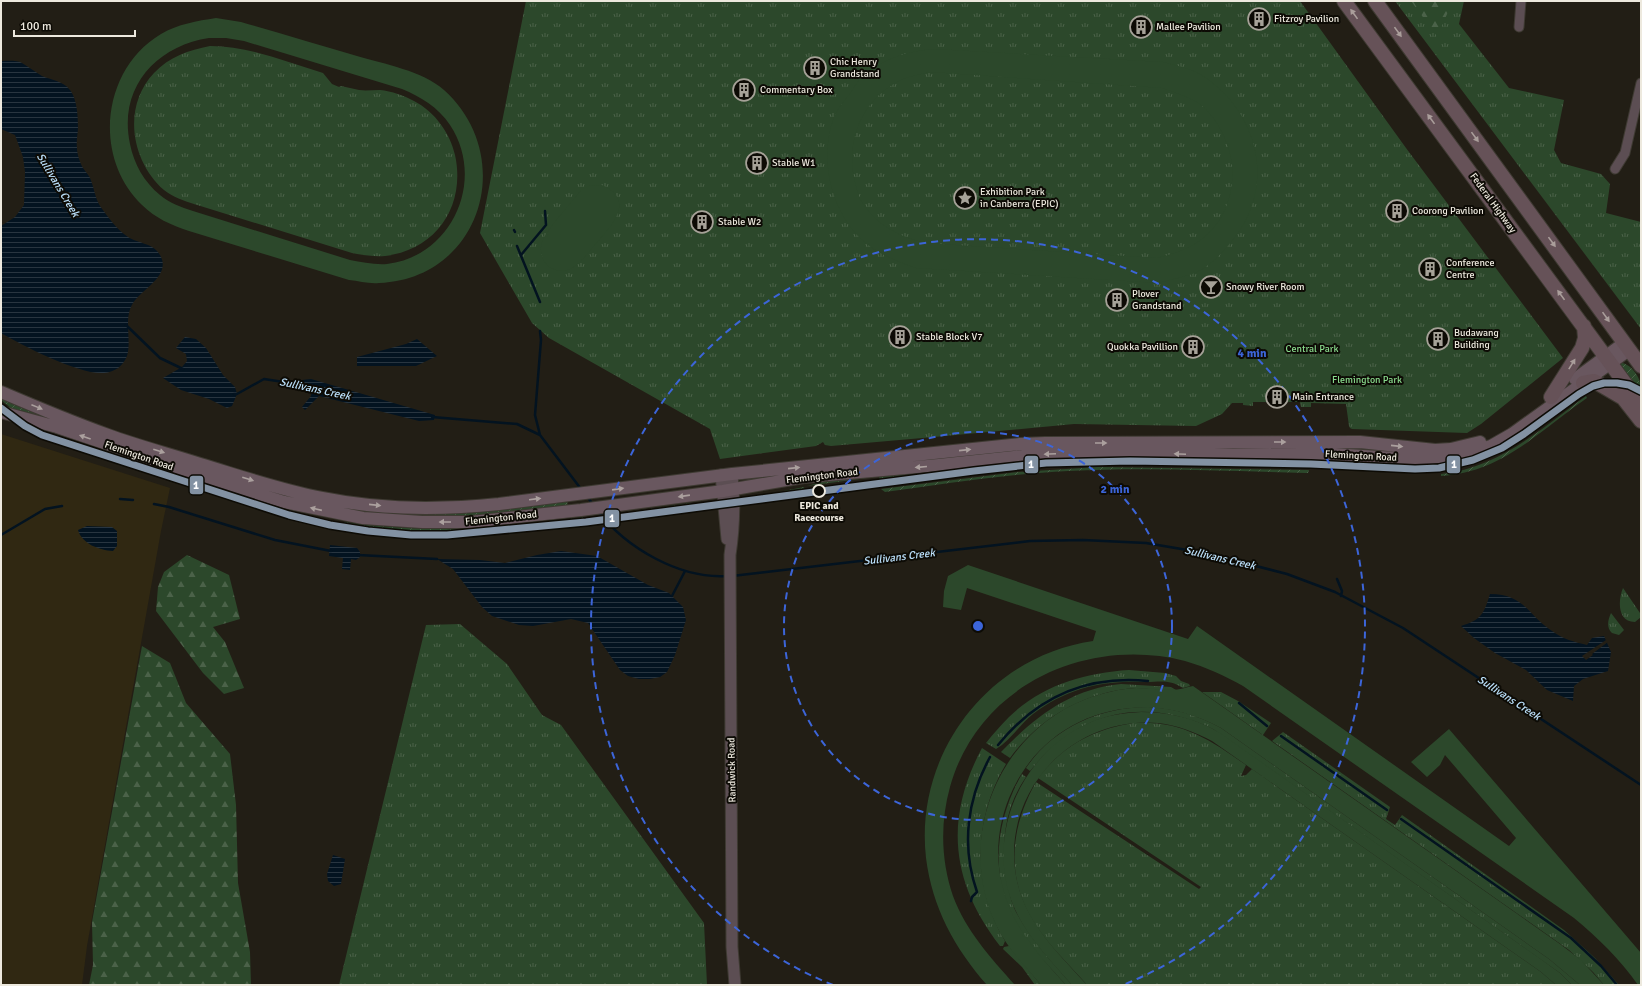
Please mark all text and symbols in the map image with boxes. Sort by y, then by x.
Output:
building icon: Fitzroy Pavilion [1246,6,1272,32]
one-way arrow [1350,9,1358,19]
scale bar [14,12,135,38]
place label: Fitzroy Pavilion [1274,13,1339,25]
building icon: Mallee Pavilion [1128,14,1154,40]
text: 100 m [20,19,52,34]
place label: Mallee Pavilion [1156,21,1221,33]
one-way arrow [1394,27,1402,38]
building icon: Chic Henry Grandstand [802,55,828,81]
place label: Chic Henry Grandstand [830,56,880,80]
building icon: Commentary Box [731,77,757,103]
place label: Commentary Box [760,84,833,96]
one-way arrow [1427,113,1435,124]
one-way arrow [1470,132,1479,143]
building icon: Stable W1 [744,150,770,176]
water label: Sullivans Creek [34,151,83,221]
place label: Stable W1 [772,157,815,169]
street label: Federal Highway [1467,171,1519,235]
place icon: Exhibition Park in Canberra (EPIC) [952,185,978,211]
place label: Exhibition Park in Canberra (EPIC) [980,186,1059,210]
building icon: Coorong Pavilion [1384,198,1410,224]
place label: Coorong Pavilion [1412,205,1484,217]
building icon: Stable W2 [689,209,715,235]
place label: Stable W2 [718,216,761,228]
one-way arrow [1547,237,1555,247]
building icon: Conference Centre [1417,256,1443,282]
place label: Conference Centre [1446,257,1495,281]
bar icon: Snowy River Room [1198,274,1224,300]
place label: Snowy River Room [1226,281,1304,293]
building icon: Plover Grandstand [1104,287,1130,313]
place label: Plover Grandstand [1132,288,1182,312]
one-way arrow [1557,289,1565,300]
one-way arrow [1602,311,1610,322]
building icon: Stable Block V7 [887,324,913,350]
building icon: Budawang Building [1425,326,1451,352]
place label: Budawang Building [1454,327,1499,351]
place label: Stable Block V7 [916,331,983,343]
building icon: Quokka Pavillion [1180,334,1206,360]
place label: Quokka Pavillion [1107,341,1178,353]
park label: Central Park [1286,343,1338,355]
text: 4 min [1238,346,1267,361]
one-way arrow [1569,358,1576,370]
park label: Flemington Park [1332,374,1402,386]
water label: Sullivans Creek [278,375,353,403]
building icon: Main Entrance [1264,384,1290,410]
place label: Main Entrance [1292,391,1354,403]
one-way arrow [32,404,43,410]
one-way arrow [79,434,91,440]
street label: Flemington Road [103,439,175,473]
one-way arrow [1274,439,1287,445]
one-way arrow [1095,440,1108,446]
one-way arrow [1391,443,1403,450]
one-way arrow [959,447,971,454]
one-way arrow [154,448,166,454]
street label: Flemington Road [1325,448,1397,464]
one-way arrow [1043,451,1056,457]
one-way arrow [1173,451,1186,457]
line badge: 1 [1024,455,1039,474]
line badge: 1 [1446,455,1461,474]
text: 1 [1028,458,1034,471]
text: 1 [1451,458,1457,471]
one-way arrow [915,463,927,470]
one-way arrow [788,464,800,471]
street label: Flemington Road [785,466,859,486]
line badge: 1 [189,475,204,495]
one-way arrow [243,476,255,482]
text: 1 [193,479,199,492]
text: 2 min [1101,482,1130,497]
marker: EPIC and Racecourse [812,484,826,498]
one-way arrow [612,486,624,492]
one-way arrow [678,493,690,499]
one-way arrow [529,496,541,503]
place label: EPIC and Racecourse [794,500,844,524]
one-way arrow [369,502,381,509]
one-way arrow [310,506,322,512]
street label: Flemington Road [465,508,537,528]
line badge: 1 [604,509,620,528]
text: 1 [609,512,615,525]
one-way arrow [438,519,451,525]
water label: Sullivans Creek [1183,544,1258,573]
water label: Sullivans Creek [862,546,937,568]
centre of rings [971,619,985,633]
water label: Sullivans Creek [1475,673,1544,724]
street label: Randwick Road [725,737,739,803]

